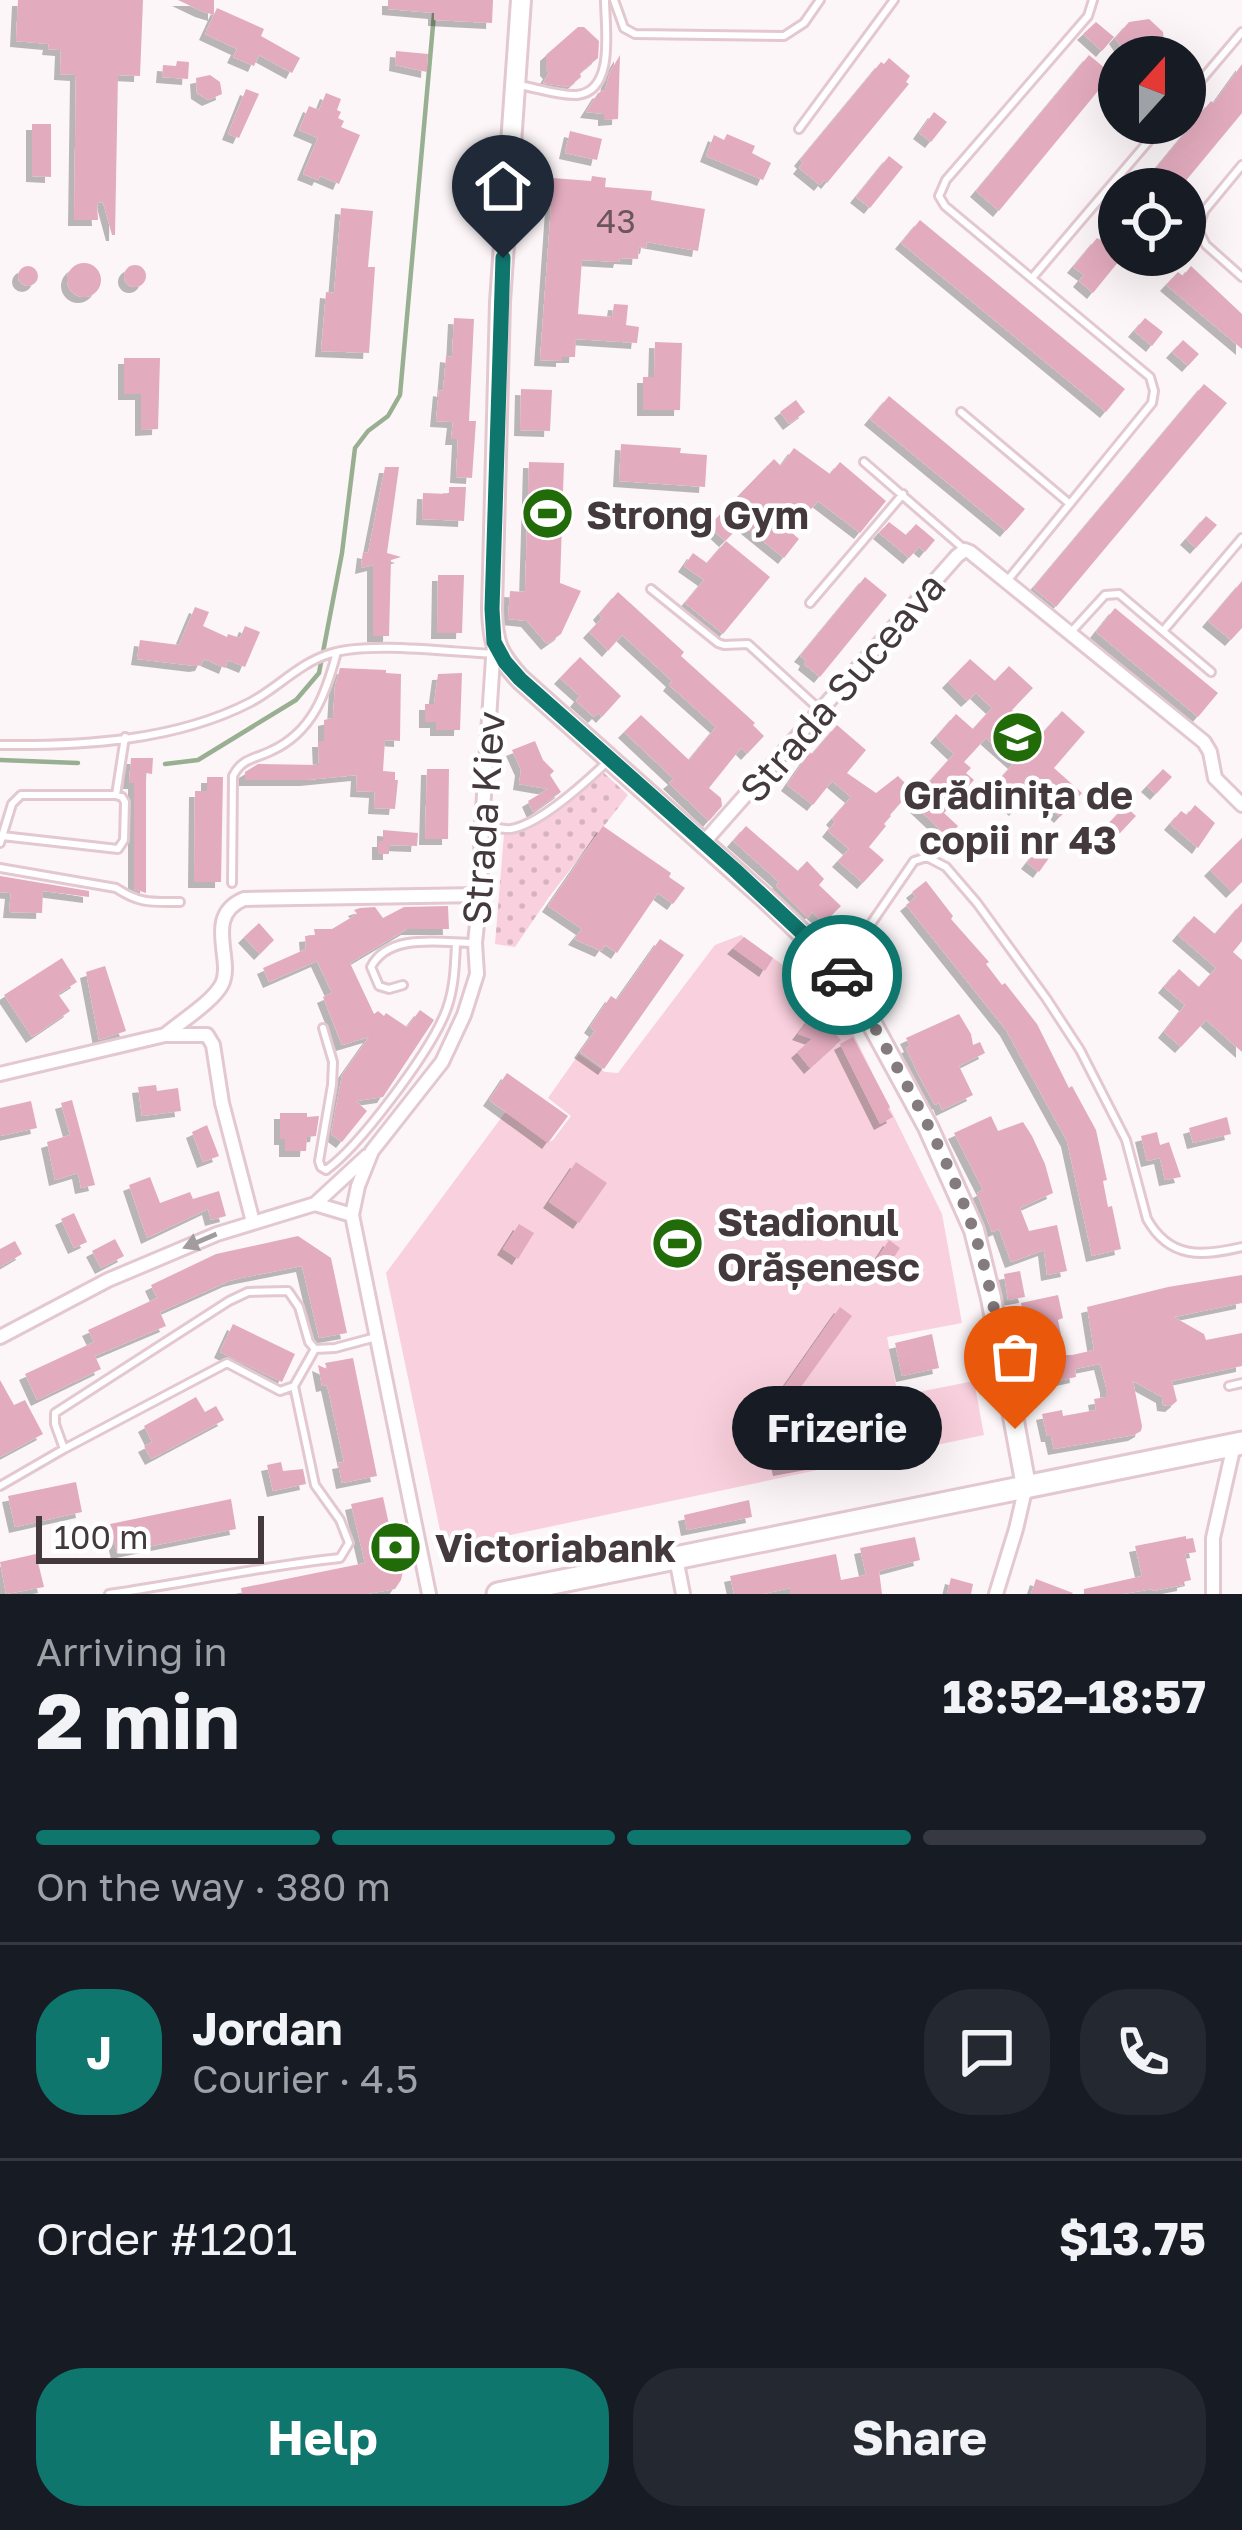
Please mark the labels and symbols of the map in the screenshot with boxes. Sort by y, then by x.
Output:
north arrow [1098,36,1206,144]
pin [452,135,554,258]
house number: 43 [596,201,636,240]
sports icon: Strong Gym [519,486,575,542]
place label: Strong Gym [586,491,809,538]
street label: Strada Suceava [730,563,954,811]
school or university icon: Grădinița de copii nr 43 [990,709,1046,765]
street label: Strada Kiev [452,710,514,926]
place label: Grădinița de copii nr 43 [903,771,1133,863]
courier [782,915,902,1035]
place label: Stadionul Orășenesc [717,1198,920,1290]
sports icon: Stadionul Orășenesc [650,1215,706,1271]
one-way arrow [182,1232,218,1251]
pin [964,1306,1066,1429]
callout: Frizerie [733,1387,943,1471]
scale bar [36,1510,264,1563]
bank icon: Victoriabank [368,1519,424,1575]
place label: Victoriabank [435,1524,677,1571]

